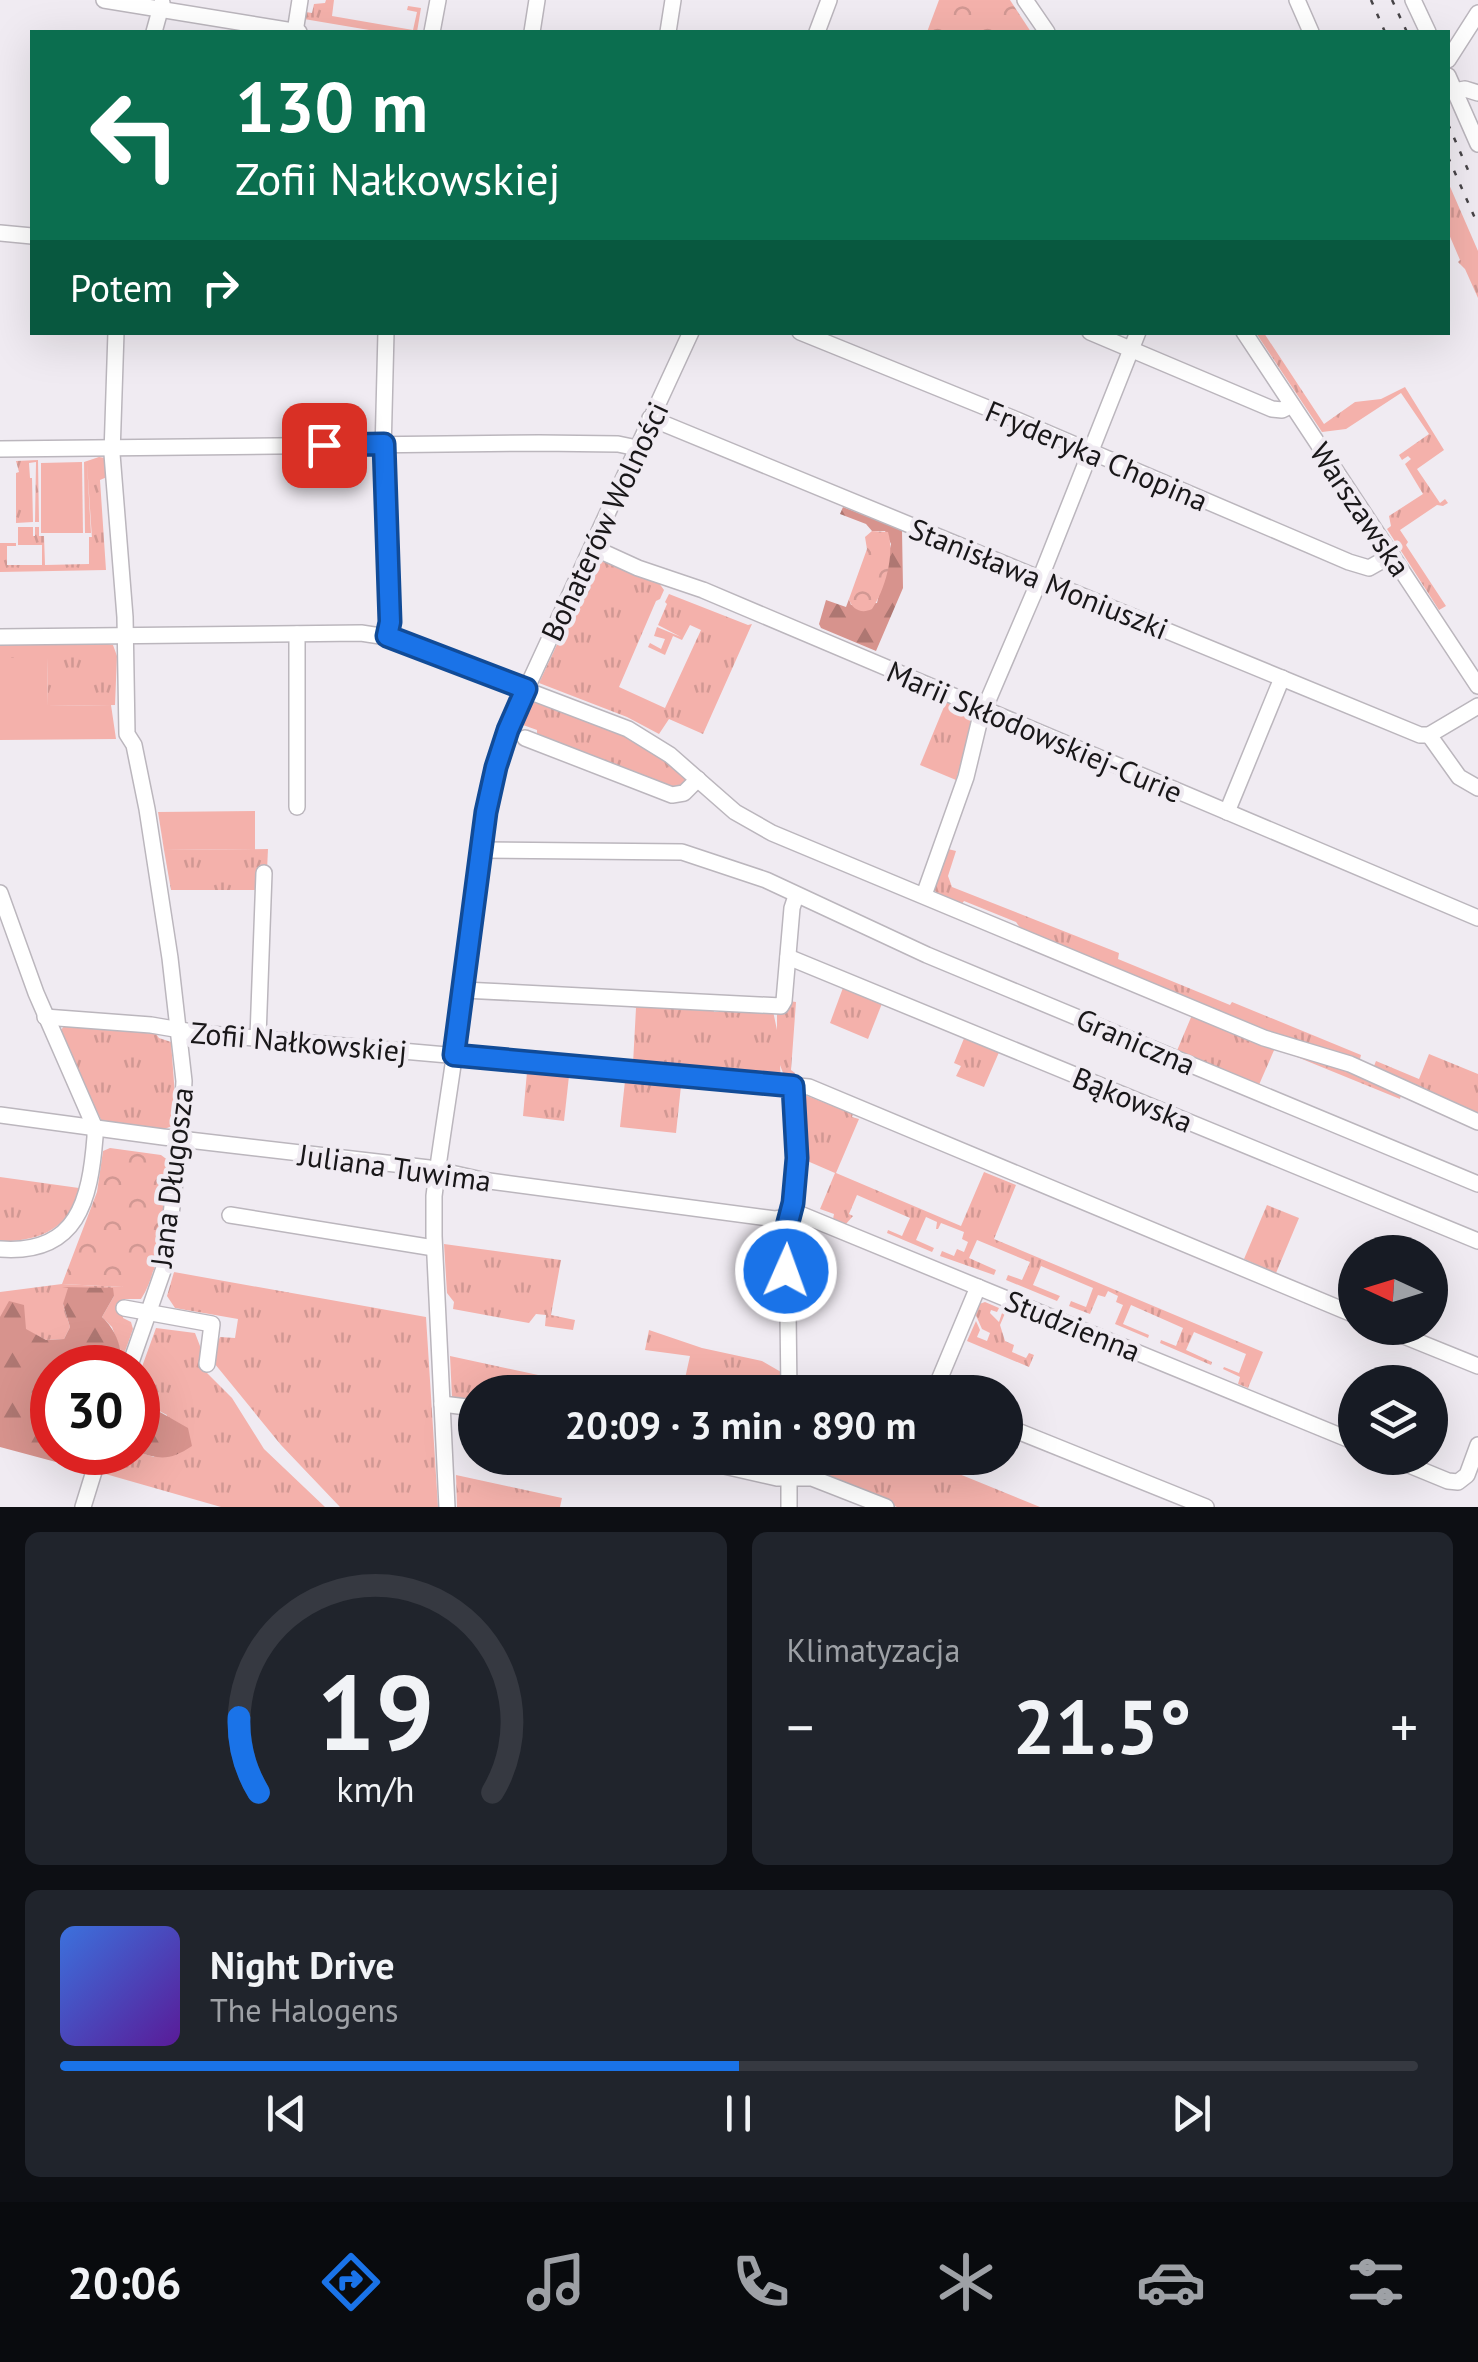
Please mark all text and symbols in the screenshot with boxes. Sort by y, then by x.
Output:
text: 130 m [235,61,428,151]
icon: left [70,70,200,200]
text: Zofii Nałkowskiej [235,149,561,207]
icon: right [193,260,248,315]
text: Potem [70,263,173,312]
street label: Fryderyka Chopina [980,391,1214,519]
street label: Bohaterów Wolności [531,395,677,647]
pin [282,403,367,488]
icon: arrive [297,418,352,473]
street label: Warszawska [1302,434,1420,584]
street label: Stanisława Moniuszki [904,508,1174,648]
street label: Marii Skłodowskiej-Curie [881,651,1189,811]
street label: Graniczna [1071,999,1201,1083]
street label: Zofii Nałkowskiej [189,1012,409,1070]
street label: Bąkowska [1067,1057,1199,1141]
street label: Jana Długosza [140,1085,201,1271]
street label: Juliana Tuwima [294,1134,494,1200]
position arrow [734,1219,838,1323]
north arrow [1338,1235,1448,1345]
map controls [1338,1235,1448,1475]
street label: Studzienna [999,1280,1147,1370]
speed limit sign: 30 [30,1345,160,1475]
button: layers [1338,1365,1448,1475]
text: 20:09 · 3 min · 890 m [565,1400,916,1449]
text: Klimatyzacja [787,1629,960,1671]
text: 19 [317,1644,435,1779]
text: 21.5° [1013,1678,1192,1775]
text: − [787,1691,814,1762]
text: + [1390,1691,1418,1762]
text: km/h [337,1766,415,1812]
text: Night Drive [210,1940,394,1989]
text: The Halogens [210,1989,398,2031]
icon: previous [259,2086,314,2141]
icon: pause [711,2086,766,2141]
icon: next [1164,2086,1219,2141]
icon: directions [316,2247,386,2317]
icon: music [521,2247,591,2317]
icon: phone [726,2247,796,2317]
icon: climate [931,2247,1001,2317]
icon: car [1136,2247,1206,2317]
icon: filters [1341,2247,1411,2317]
text: 20:06 [67,2253,182,2311]

